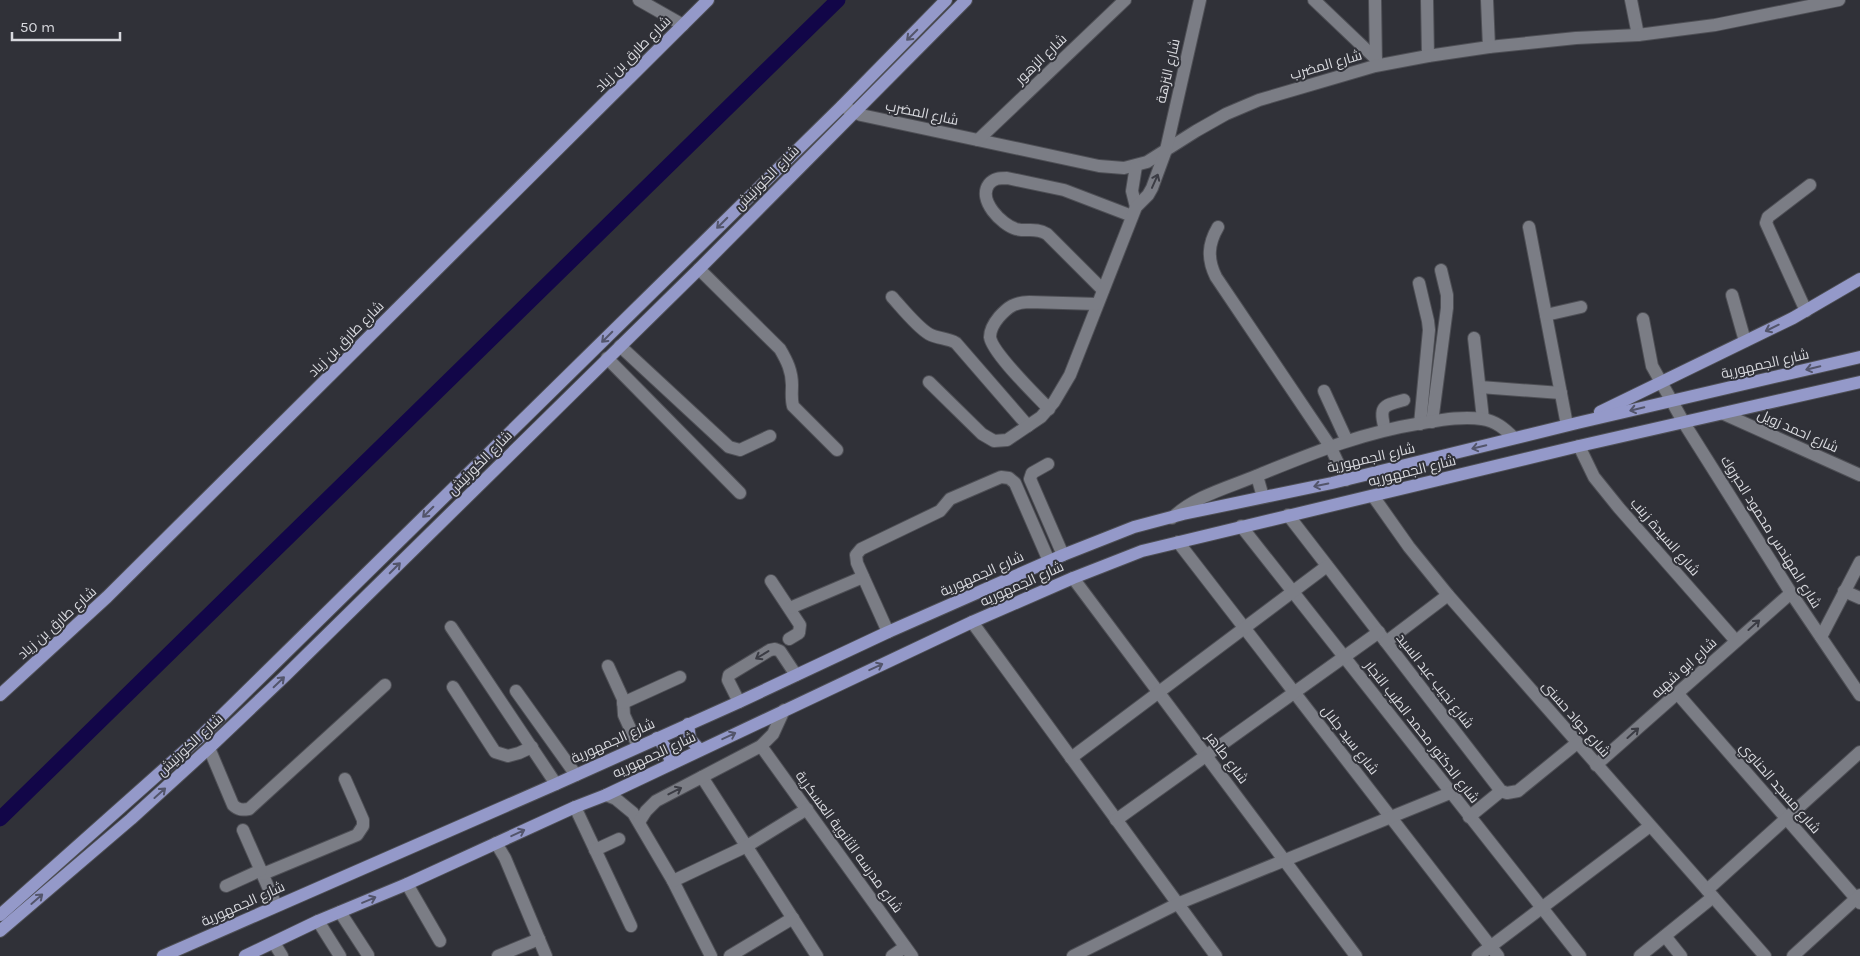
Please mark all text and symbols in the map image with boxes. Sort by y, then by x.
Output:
scale bar [12,10,120,42]
street label: شارع طارق بن زياد [592,13,674,95]
text: 50 m [20,18,55,36]
one-way arrow [906,28,918,41]
street label: شارع الزهور [1011,30,1070,88]
street label: شارع النزهة [1152,37,1184,105]
street label: شارع المضرب [1288,47,1364,83]
street label: شارع المضرب [884,97,960,129]
street label: شارع الكورنيش [731,142,803,214]
one-way arrow [1151,174,1161,189]
one-way arrow [716,217,729,229]
street label: شارع طارق بن زياد [305,298,387,380]
one-way arrow [1765,324,1780,333]
one-way arrow [600,331,613,343]
street label: شارع الجمهورية [1719,346,1811,382]
one-way arrow [1805,364,1821,373]
one-way arrow [1630,405,1646,414]
street label: شارع احمد زويل [1755,406,1841,456]
street label: شارع الكورنيش [444,427,516,499]
street label: شارع الجمهورية [1325,440,1417,476]
one-way arrow [1472,443,1488,452]
street label: شارع الجمهوريه [1366,452,1458,490]
street label: شارع المهندس محمود الحبروك [1717,453,1825,611]
one-way arrow [1314,481,1330,490]
street label: شارع السيدة زينب [1627,495,1703,579]
one-way arrow [423,506,435,518]
street label: شارع الجمهورية [937,548,1027,600]
street label: شارع الجمهوريه [977,558,1067,610]
one-way arrow [388,562,401,574]
street label: شارع طارق بن زياد [14,583,100,663]
one-way arrow [1748,619,1761,631]
street label: شارع نجيب عبد السيد [1393,630,1477,732]
street label: شارع ابو شهبه [1648,634,1720,702]
one-way arrow [756,650,770,660]
street label: شارع الدكتور محمد الطيب النجار [1360,657,1483,807]
one-way arrow [868,662,883,671]
one-way arrow [272,676,285,688]
street label: شارع جواد حسنى [1538,677,1614,761]
street label: شارع سيد جلال [1318,702,1382,778]
street label: شارع الكورنيش [153,710,227,780]
street label: شارع الجمهورية [568,715,658,767]
one-way arrow [1626,727,1639,739]
street label: شارع الجمهوريه [610,728,698,782]
street label: شارع طاهر [1201,728,1252,787]
one-way arrow [721,731,736,741]
street label: شارع مسجد الحناوي [1734,739,1824,839]
street label: شارع مدرسه الثانوية العسكرية [792,768,906,916]
one-way arrow [667,786,682,796]
one-way arrow [153,787,166,798]
one-way arrow [510,828,525,838]
street label: شارع الجمهورية [198,878,288,930]
one-way arrow [30,894,43,905]
one-way arrow [361,894,376,904]

